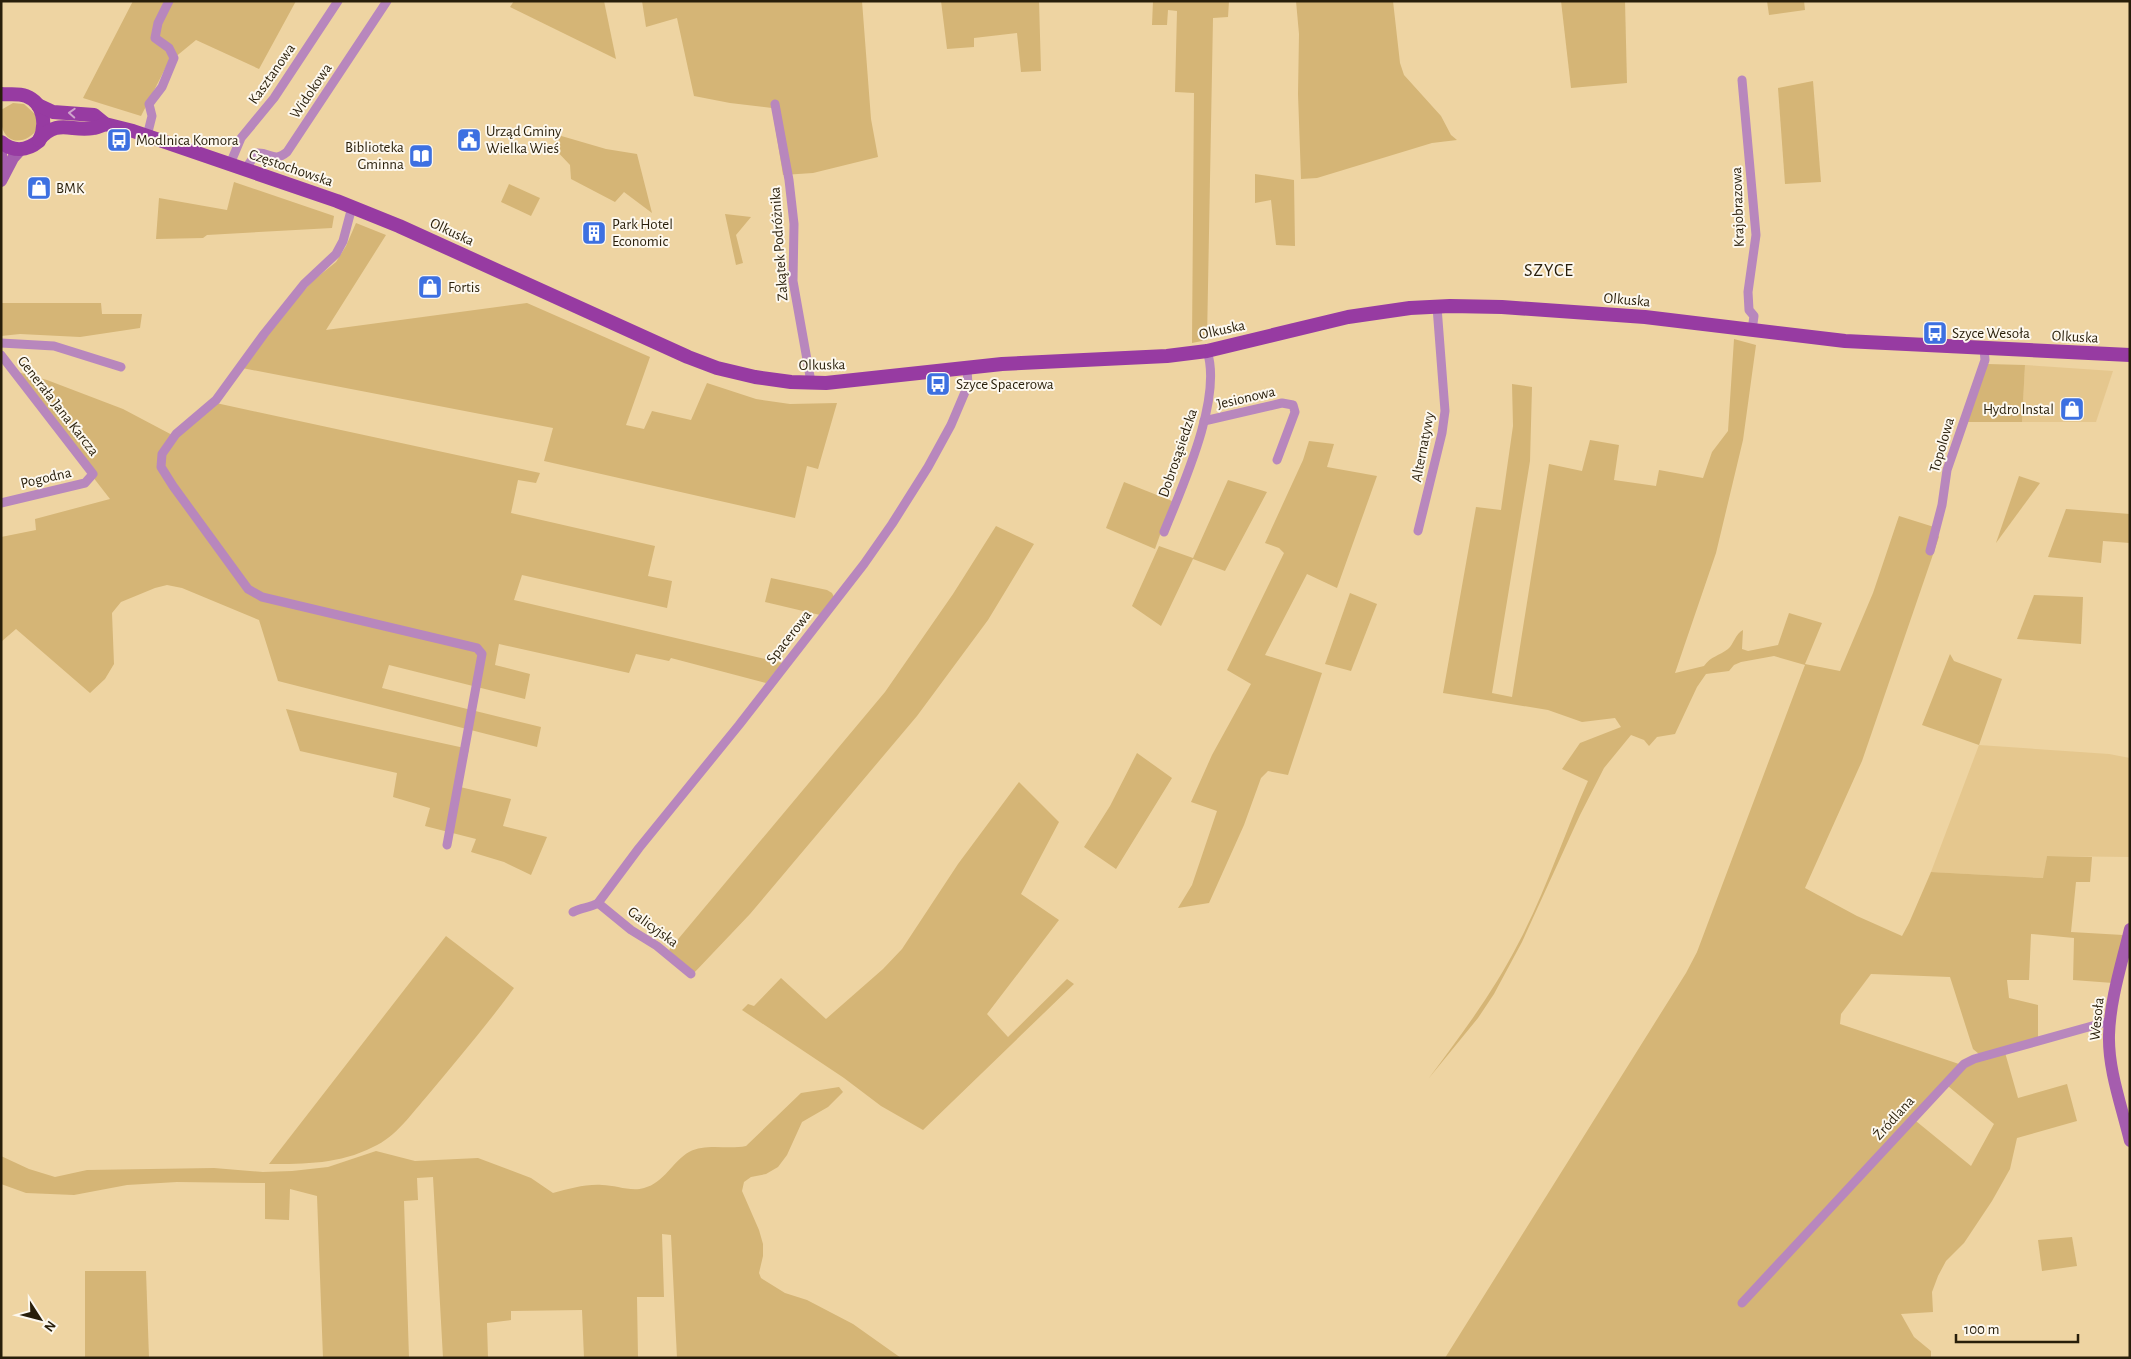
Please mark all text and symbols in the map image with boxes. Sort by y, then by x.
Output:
street label: Kasztanowa [246,41,298,107]
street label: Widokowa [287,61,335,121]
one-way arrow [68,108,76,119]
place label: Urząd Gminy Wielka Wieś [486,124,562,156]
bus stop icon: Modlnica Komora [106,127,132,153]
public building icon: Urząd Gminy Wielka Wieś [456,127,482,153]
place label: Modlnica Komora [136,133,239,148]
place label: Biblioteka Gminna [345,140,404,172]
library icon: Biblioteka Gminna [408,143,434,169]
street label: Częstochowska [247,147,335,189]
street label: Krajobrazowa [1729,167,1747,247]
shop icon: BMK [26,175,52,201]
place label: BMK [56,181,85,196]
street label: Zakątek Podróżnika [768,186,790,302]
street label: Olkuska [428,215,476,249]
place label: Park Hotel Economic [612,217,673,249]
building icon: Park Hotel Economic [581,220,607,246]
district label: SZYCE [1524,262,1574,280]
shop icon: Fortis [417,274,443,300]
place label: Fortis [448,280,480,295]
street label: Olkuska [1603,290,1651,310]
street label: Olkuska [1198,318,1246,342]
bus stop icon: Szyce Wesoła [1922,320,1948,346]
place label: Szyce Wesoła [1952,326,2030,341]
street label: Olkuska [2051,328,2099,346]
street label: Generała Jana Karcza [15,353,102,459]
street label: Olkuska [798,357,846,373]
bus stop icon: Szyce Spacerowa [925,371,951,397]
place label: Szyce Spacerowa [956,377,1054,392]
street label: Jesionowa [1215,384,1277,412]
shop icon: Hydro Instal [2059,396,2085,422]
place label: Hydro Instal [1983,402,2054,417]
street label: Dobrosąsiedzka [1156,407,1200,499]
street label: Alternatywy [1409,410,1437,483]
street label: Topolowa [1927,416,1957,474]
street label: Pogodna [19,465,73,491]
street label: Spacerowa [764,607,814,666]
street label: Galicyjska [625,904,681,950]
street label: Wesoła [2087,997,2107,1041]
street label: Źródlana [1869,1092,1917,1143]
north arrow [15,1294,65,1344]
scale bar [1956,1312,2078,1344]
text: N [41,1318,58,1334]
text: 100 m [1964,1322,1999,1337]

